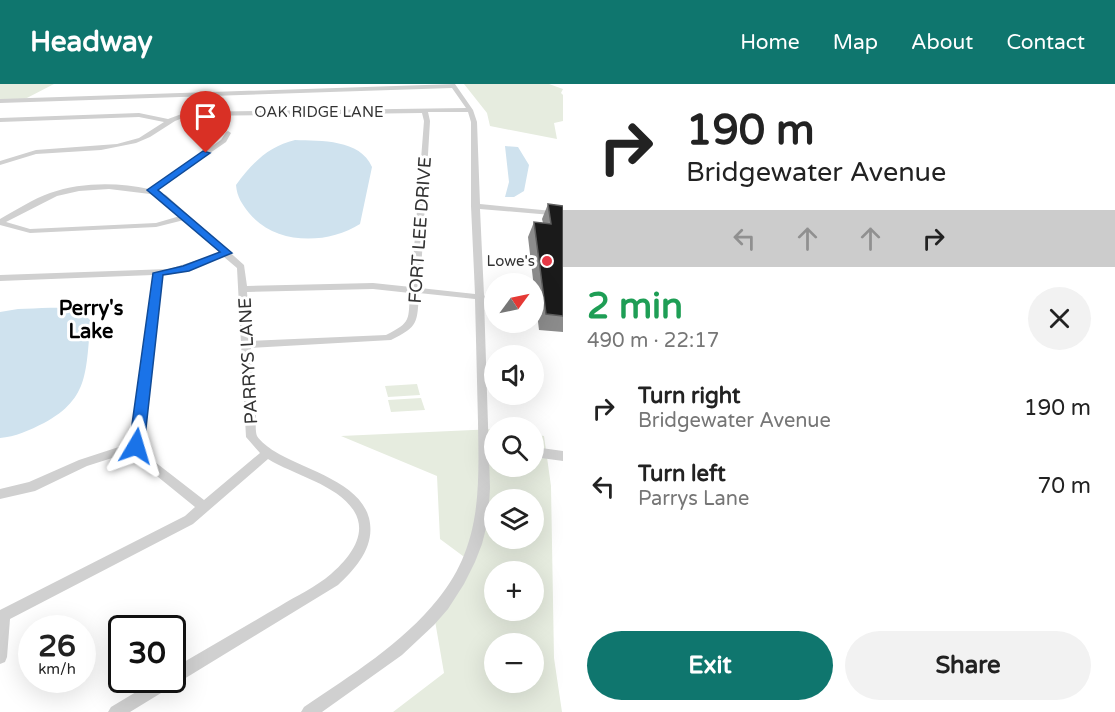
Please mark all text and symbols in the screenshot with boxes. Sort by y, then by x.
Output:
text: Headway [30,25,153,59]
text: Home [740,30,800,55]
text: Map [833,30,878,55]
text: About [911,30,973,55]
text: Contact [1006,30,1085,55]
pin [180,91,231,153]
icon: arrive [189,100,222,133]
street label: OAK RIDGE LANE [254,103,384,121]
text: 190 m [686,105,815,156]
icon: right [587,108,665,186]
street label: FORT LEE DRIVE [404,156,436,304]
text: Bridgewater Avenue [686,156,946,189]
icon: left [728,222,761,255]
icon: ahead [791,222,824,255]
icon: ahead [854,222,887,255]
icon: right [917,222,950,255]
place label: Lowe's [487,252,535,270]
marker: Lowe's [540,254,554,268]
north arrow [484,273,544,333]
map controls [484,273,544,693]
text: 2 min [587,285,683,328]
button: close [1028,287,1091,350]
district label: Perry's Lake [59,297,124,344]
street label: PARRYS LANE [234,297,262,425]
text: 490 m · 22:17 [587,329,719,353]
button: sound [484,345,544,405]
text: Turn right [638,383,740,409]
icon: right [587,392,620,425]
text: 190 m [1024,395,1091,421]
text: Bridgewater Avenue [638,409,831,433]
position arrow [104,414,168,478]
button: search [484,417,544,477]
text: Turn left [638,461,726,487]
icon: left [587,470,620,503]
text: 70 m [1037,473,1091,499]
text: Parrys Lane [638,487,749,511]
button: layers [484,489,544,549]
button: + [484,561,544,621]
speed limit sign: 30 [108,615,186,693]
text: 26 [38,628,76,665]
button: Exit [587,631,833,700]
button: Share [845,631,1091,700]
button: − [484,633,544,693]
text: km/h [38,660,76,678]

